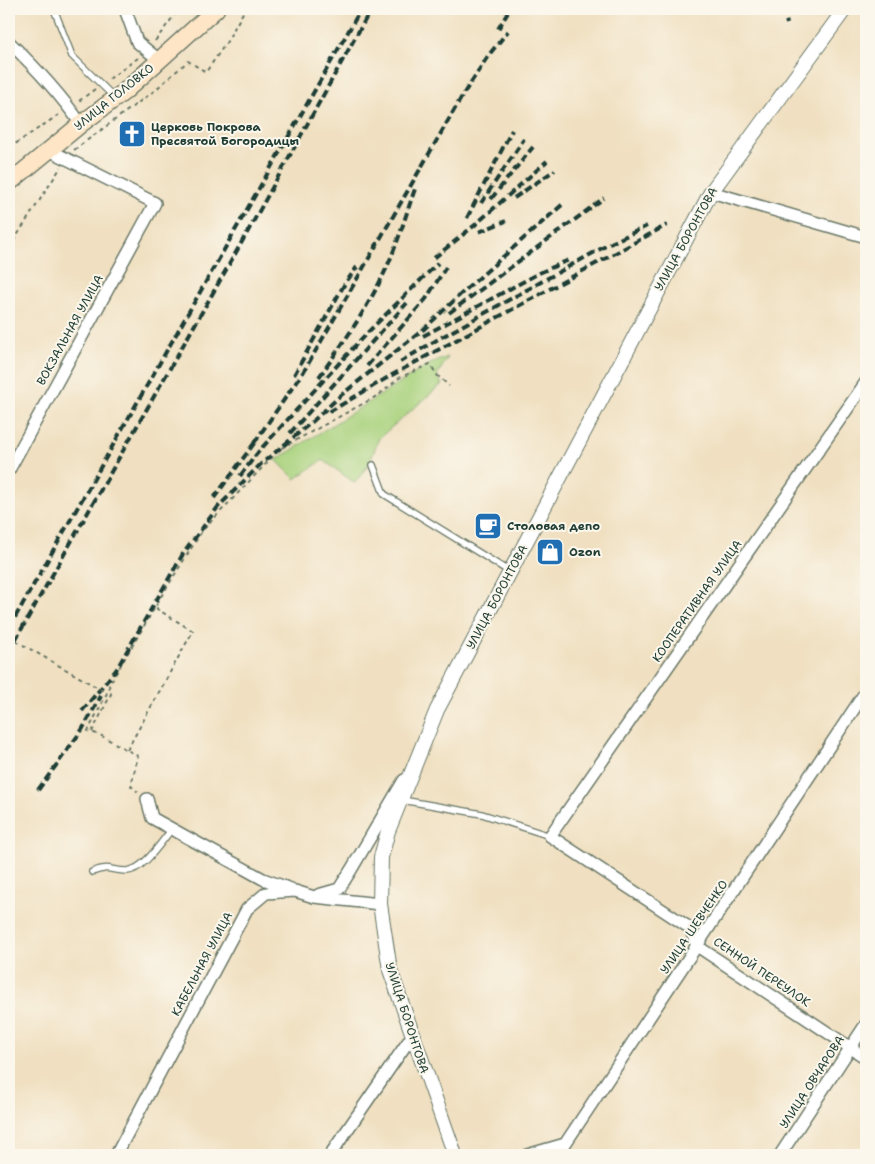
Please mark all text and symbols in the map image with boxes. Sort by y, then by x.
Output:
street label: УЛИЦА ГОЛОВКО [71,60,157,134]
church icon: Церковь Покрова Пресвятой Богородицы [117,119,147,149]
place label: Церковь Покрова Пресвятой Богородицы [151,119,300,149]
street label: УЛИЦА БОРОНТОВА [651,184,721,294]
street label: ВОКЗАЛЬНАЯ УЛИЦА [33,272,107,388]
cafe icon: Столовая депо [473,511,503,541]
place label: Столовая депо [507,518,600,534]
street label: КООПЕРАТИВНАЯ УЛИЦА [649,536,746,665]
shop icon: Ozon [535,537,565,567]
street label: УЛИЦА БОРОНТОВА [463,542,531,652]
place label: Ozon [569,544,601,560]
street label: УЛИЦА ШЕВЧЕНКО [657,877,731,977]
street label: КАБЕЛЬНАЯ УЛИЦА [168,909,236,1019]
street label: СЕННОЙ ПЕРЕУЛОК [710,933,814,1011]
street label: УЛИЦА БОРОНТОВА [381,960,433,1076]
street label: УЛИЦА ОВЧАРОВА [776,1032,848,1132]

